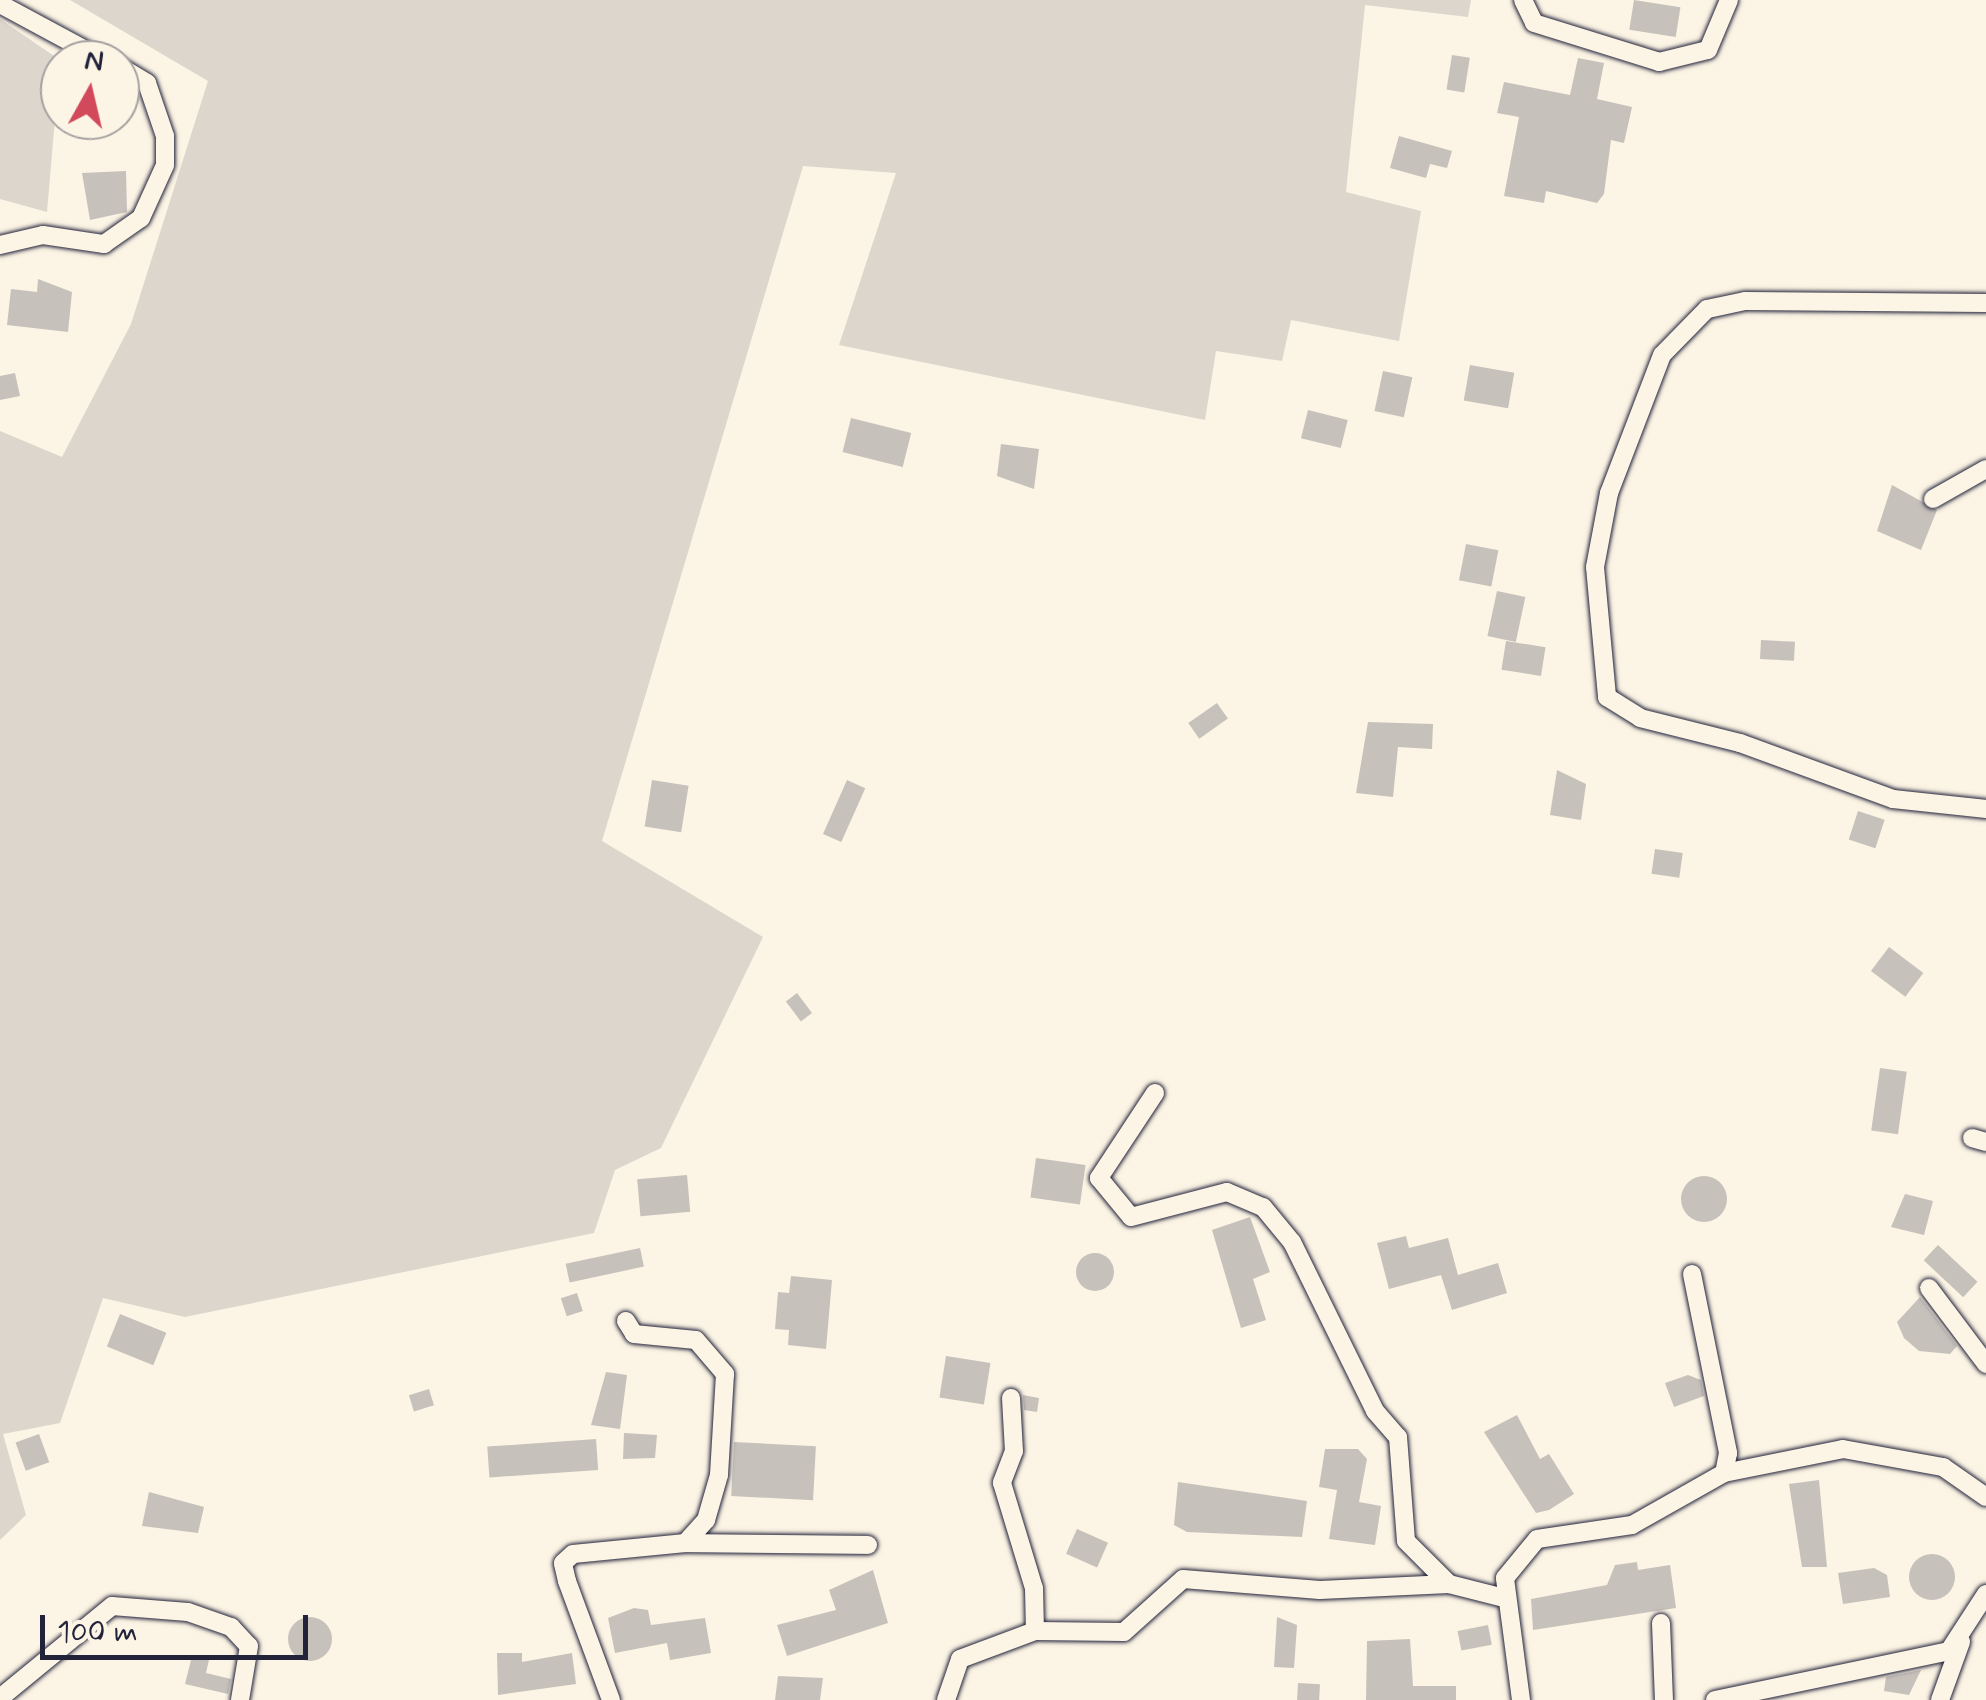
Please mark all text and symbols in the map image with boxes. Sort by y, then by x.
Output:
north arrow [40,40,140,140]
text: N [82,42,106,81]
scale bar [45,1595,312,1657]
text: 100 m [57,1613,138,1652]

